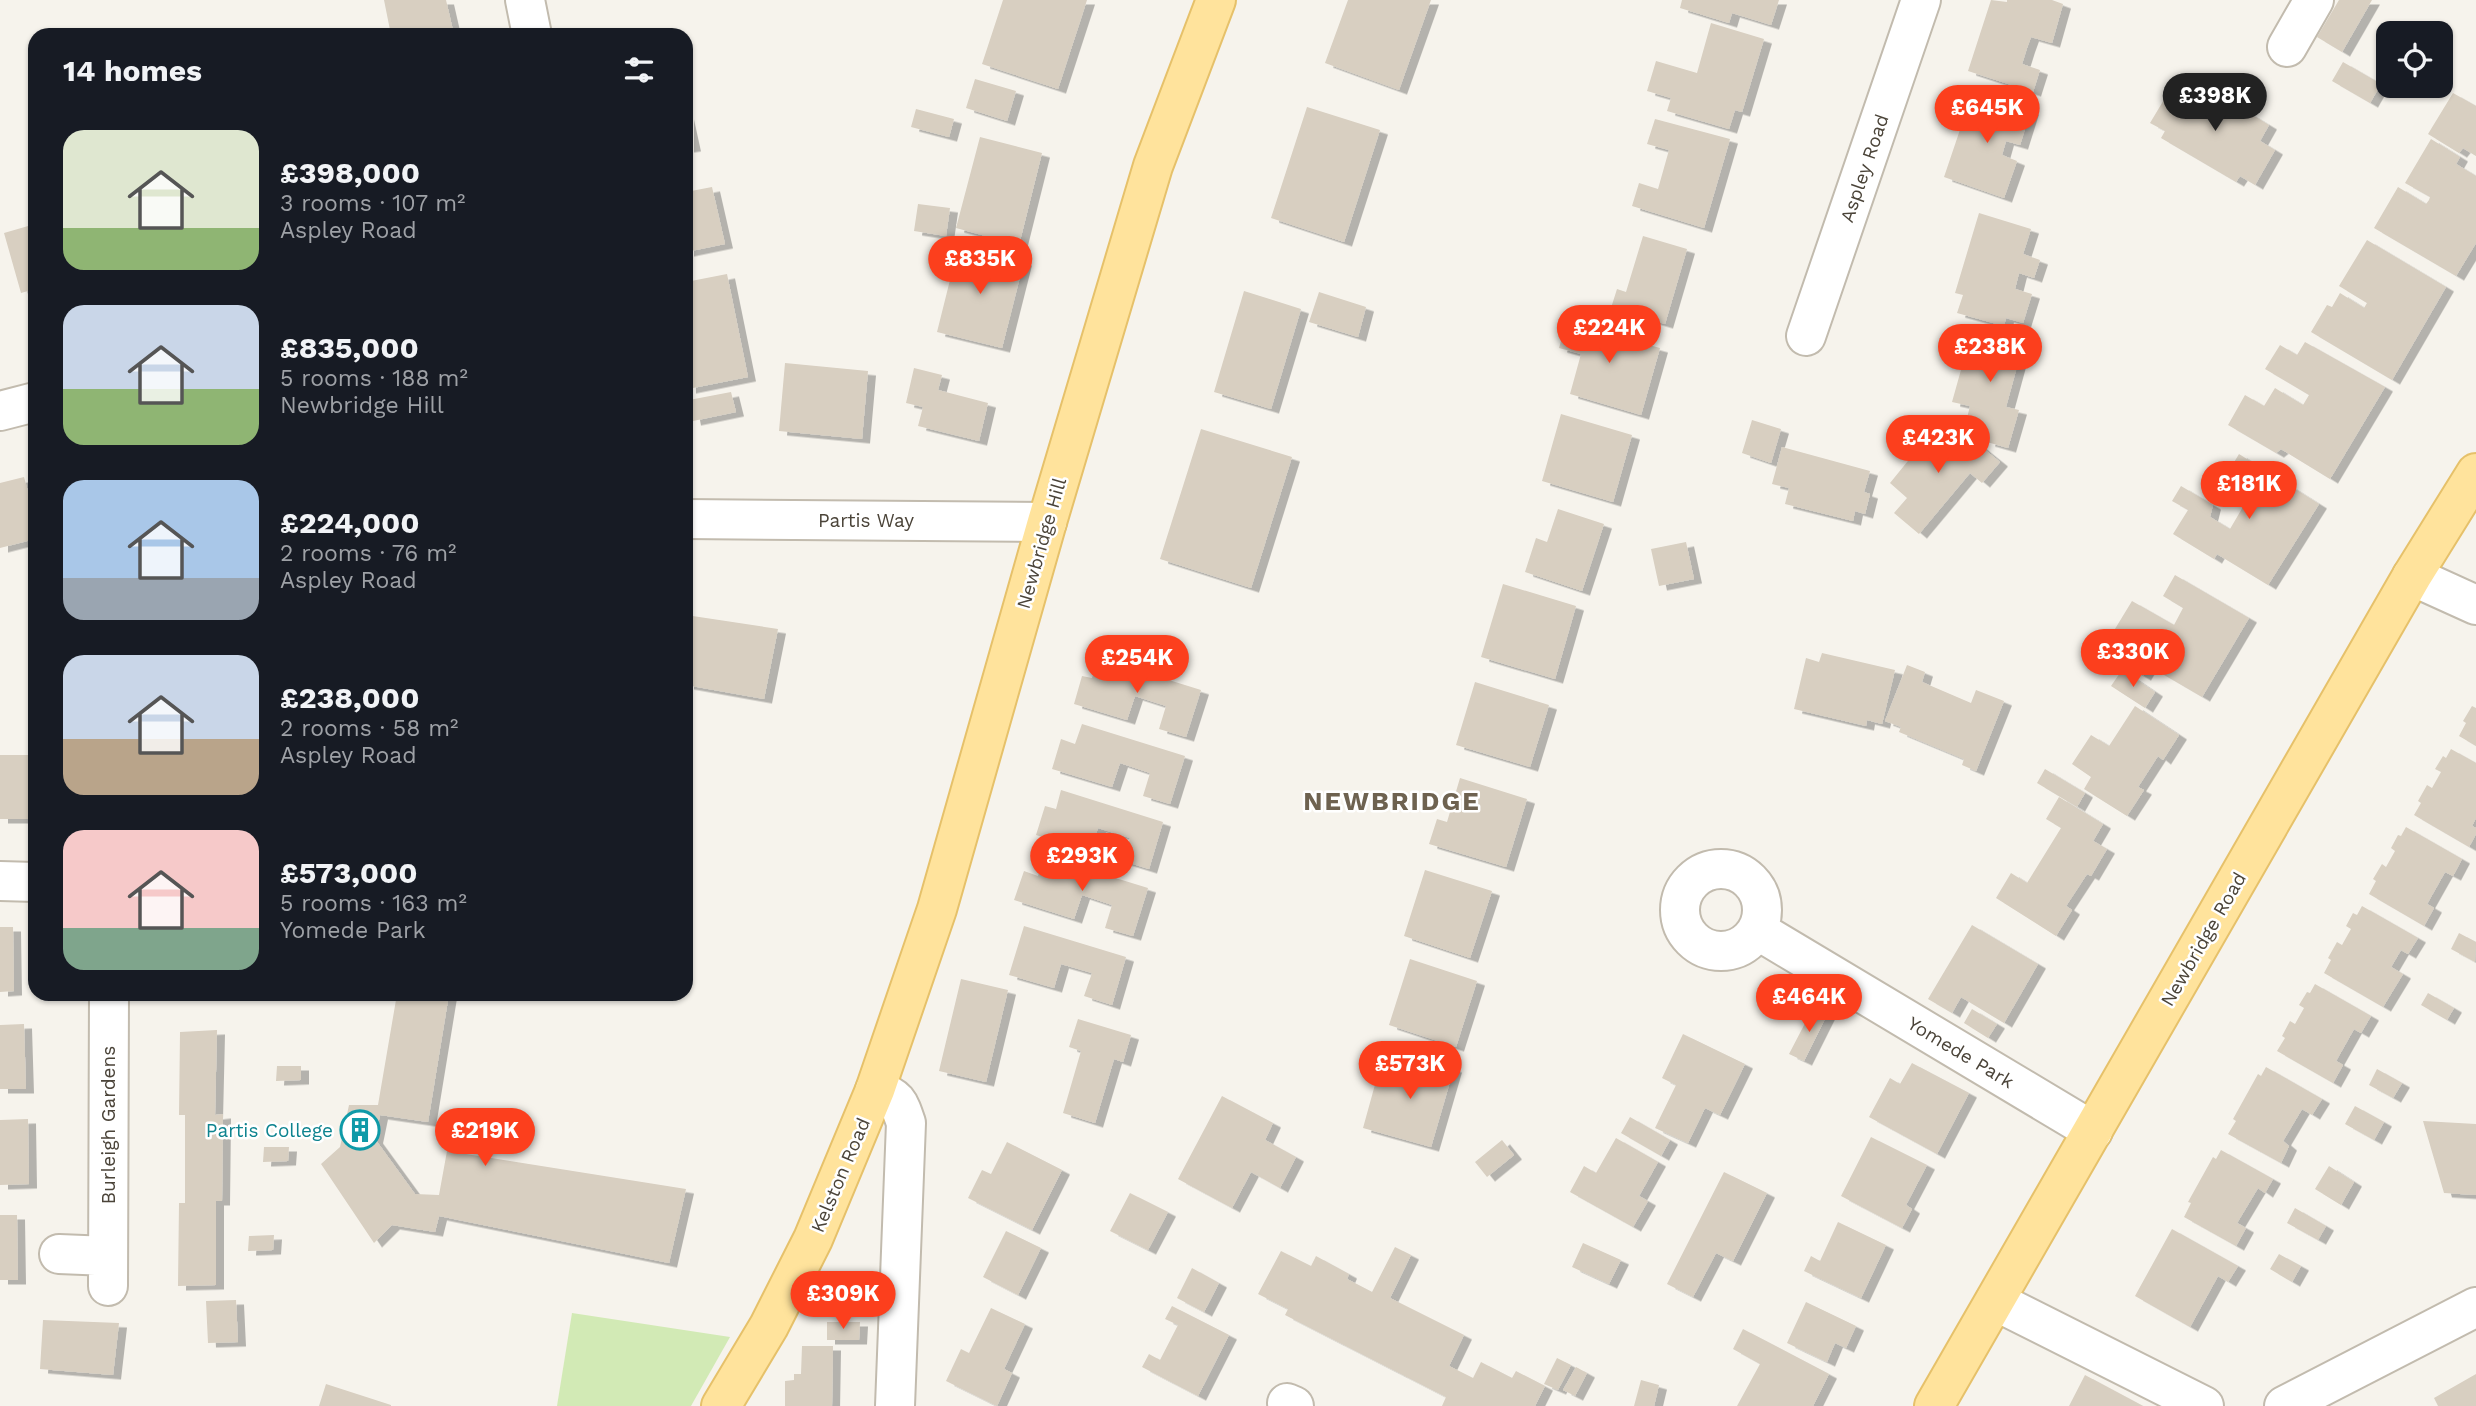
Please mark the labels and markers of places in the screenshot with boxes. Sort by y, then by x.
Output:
pin: £398K [2166,74,2264,133]
pin: £645K [1938,86,2036,145]
pin: £835K [931,236,1029,296]
pin: £224K [1560,306,1658,365]
pin: £238K [1941,324,2039,384]
pin: £423K [1889,416,1987,475]
pin: £181K [2200,462,2298,521]
pin: £330K [2084,630,2182,689]
pin: £254K [1088,636,1186,695]
pin: £293K [1033,834,1131,893]
pin: £464K [1760,974,1858,1034]
pin: £573K [1361,1042,1459,1101]
pin: £219K [436,1108,534,1168]
building icon: Partis College [339,1109,381,1151]
place label: Partis College [206,1119,333,1142]
pin: £309K [794,1272,892,1331]

